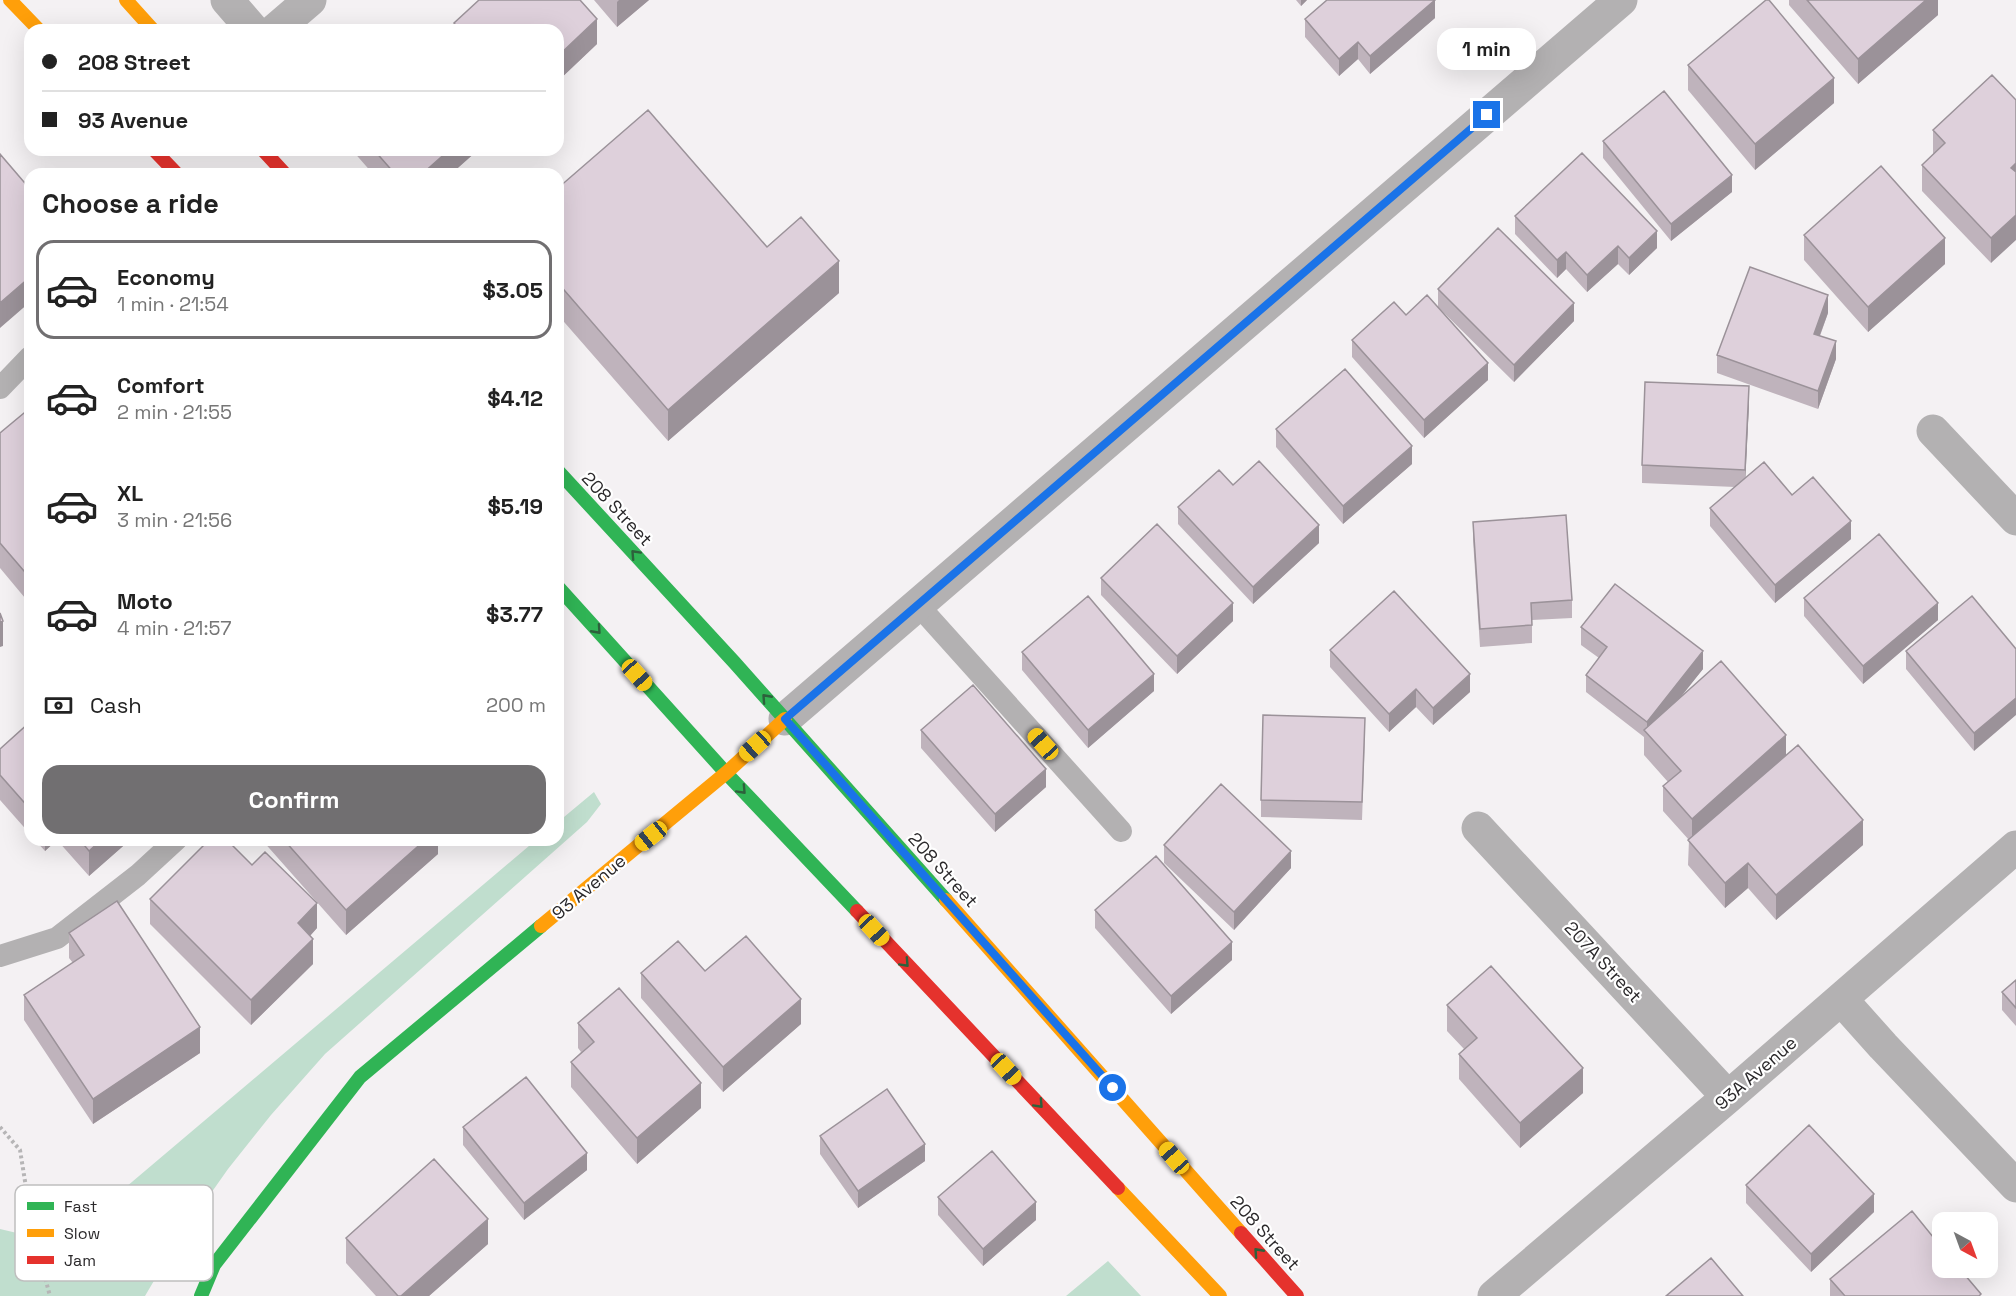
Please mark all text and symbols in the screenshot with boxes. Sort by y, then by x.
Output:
callout: 1 min [1438,28,1537,70]
text: 1 min [1462,36,1511,62]
text: 208 Street [78,48,191,76]
route end [1473,101,1500,128]
text: 93 Avenue [78,106,188,134]
text: Choose a ride [42,186,219,221]
icon: car [45,263,99,317]
text: Economy [117,263,215,291]
text: $3.05 [483,276,543,304]
text: 1 min · 21:54 [117,291,229,317]
icon: car [45,371,99,425]
text: Comfort [117,371,205,399]
text: $4.12 [487,384,543,412]
text: 2 min · 21:55 [117,399,232,425]
street label: 208 Street [577,467,658,551]
icon: car [45,479,99,533]
text: XL [117,479,143,507]
text: $5.19 [488,492,543,520]
text: 3 min · 21:56 [117,507,232,533]
one-way arrow [631,550,642,561]
icon: car [45,587,99,641]
text: Moto [117,587,173,615]
text: $3.77 [486,600,543,628]
text: 4 min · 21:57 [117,615,232,641]
one-way arrow [590,623,601,634]
car [618,656,656,694]
icon: cash [42,689,75,722]
text: Cash [90,691,142,719]
text: 200 m [486,692,546,718]
one-way arrow [762,695,773,705]
car [1024,725,1062,763]
car [736,727,774,765]
button: Confirm [42,765,546,834]
one-way arrow [735,784,746,794]
car [631,818,671,854]
street label: 208 Street [904,827,983,912]
street label: 93 Avenue [547,849,630,924]
car [855,911,893,949]
street label: 207A Street [1560,916,1647,1007]
one-way arrow [898,956,909,966]
street label: 93A Avenue [1710,1031,1801,1114]
car [987,1050,1025,1088]
route start [1099,1074,1126,1101]
one-way arrow [1032,1098,1043,1108]
car [1155,1139,1193,1177]
legend [15,1185,213,1281]
street label: 208 Street [1226,1190,1305,1275]
text: Fast [64,1196,97,1217]
north arrow [1932,1212,1998,1278]
map controls [1932,1212,1998,1278]
text: Slow [64,1223,100,1244]
one-way arrow [1254,1248,1265,1259]
text: Jam [64,1250,96,1271]

